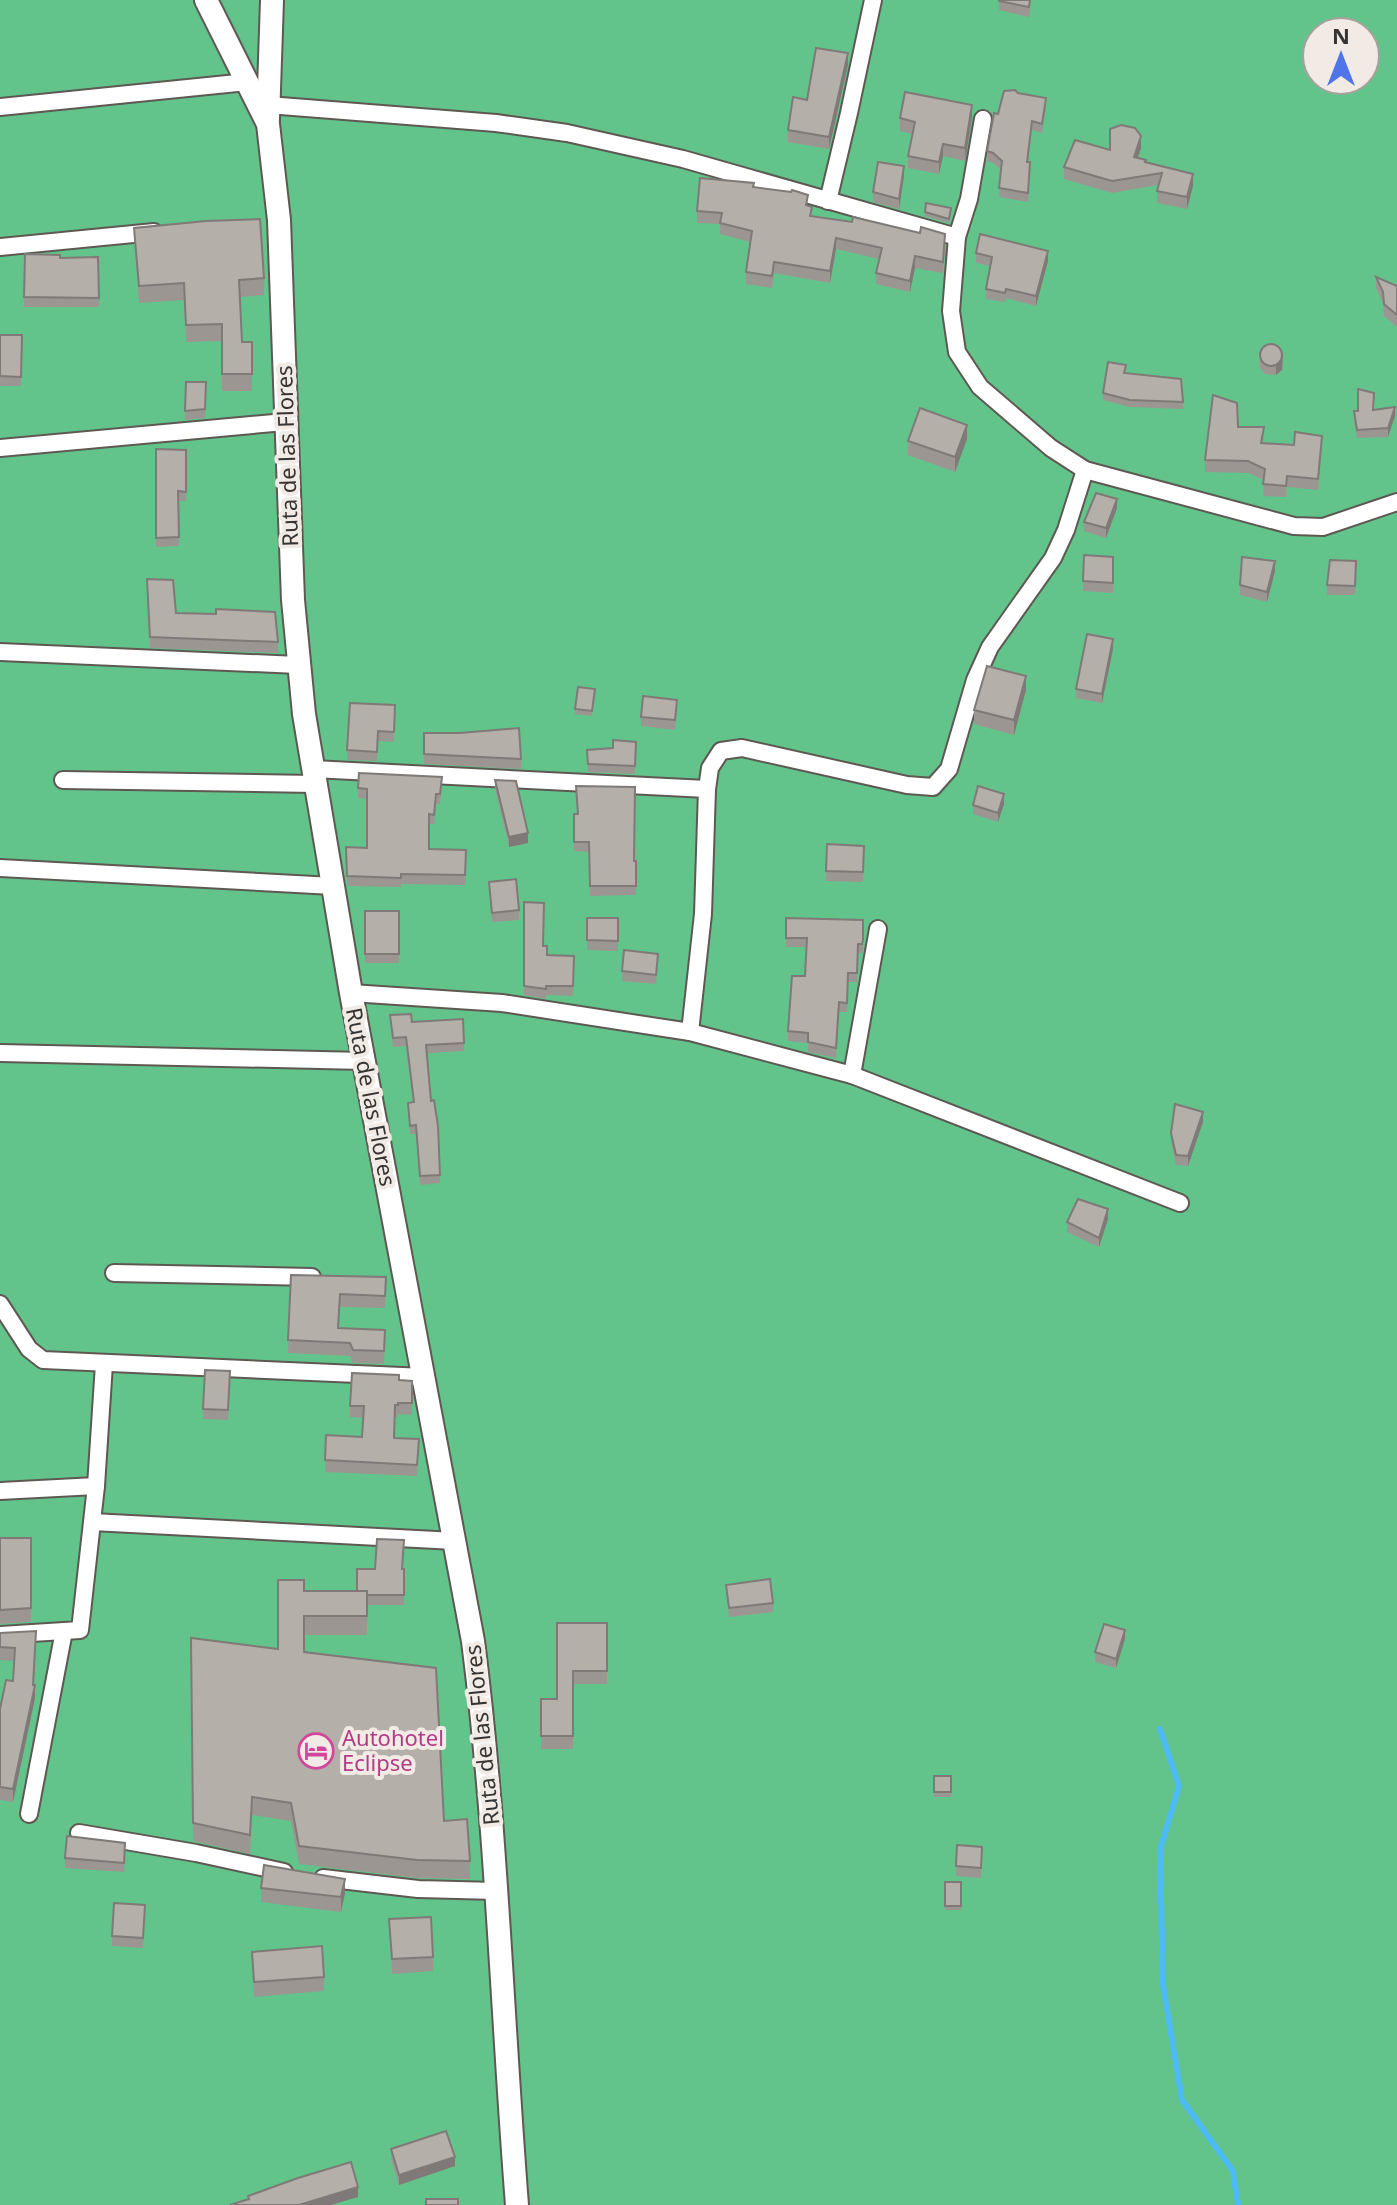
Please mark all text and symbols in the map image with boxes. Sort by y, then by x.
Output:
north arrow [1301,16,1381,96]
text: N [1332,20,1350,50]
street label: Ruta de las Flores [268,365,304,547]
street label: Ruta de las Flores [340,1005,404,1189]
street label: Ruta de las Flores [457,1643,505,1827]
place label: Autohotel Eclipse [342,1722,444,1777]
hotel icon: Autohotel Eclipse [297,1732,335,1770]

